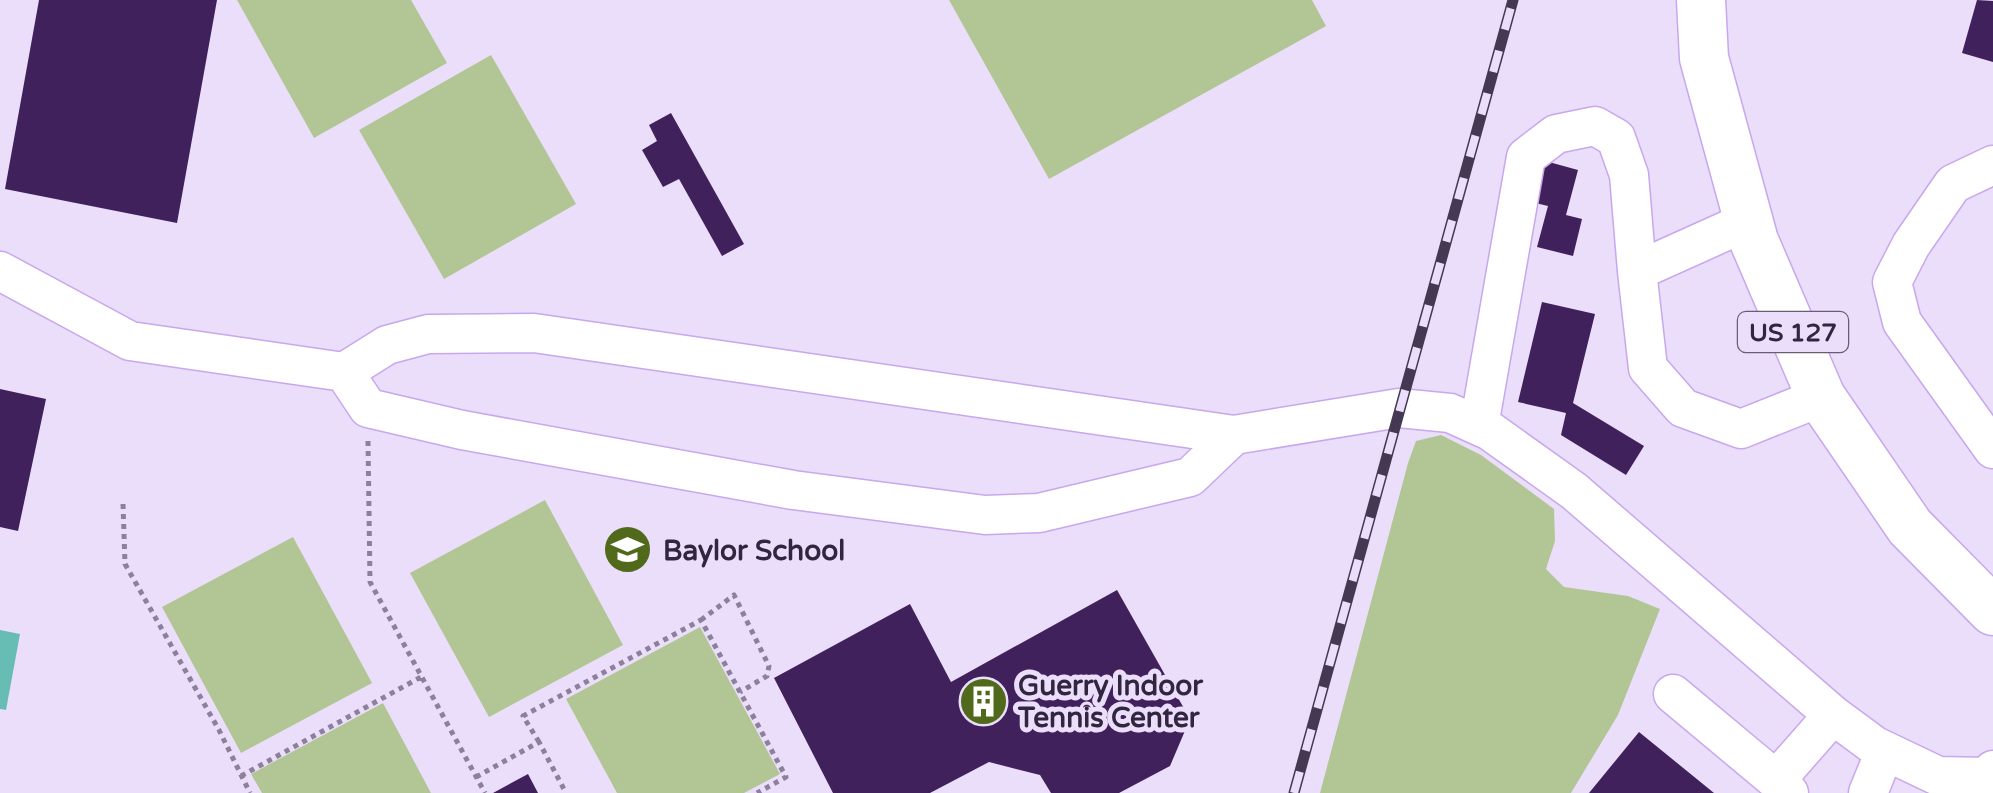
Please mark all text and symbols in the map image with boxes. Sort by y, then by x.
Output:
road number: US 127 [1738,312,1848,352]
school or university icon: Baylor School [602,524,654,576]
place label: Baylor School [663,534,845,568]
place label: Guerry Indoor Tennis Center [1017,669,1204,735]
building icon: Guerry Indoor Tennis Center [957,675,1009,727]

